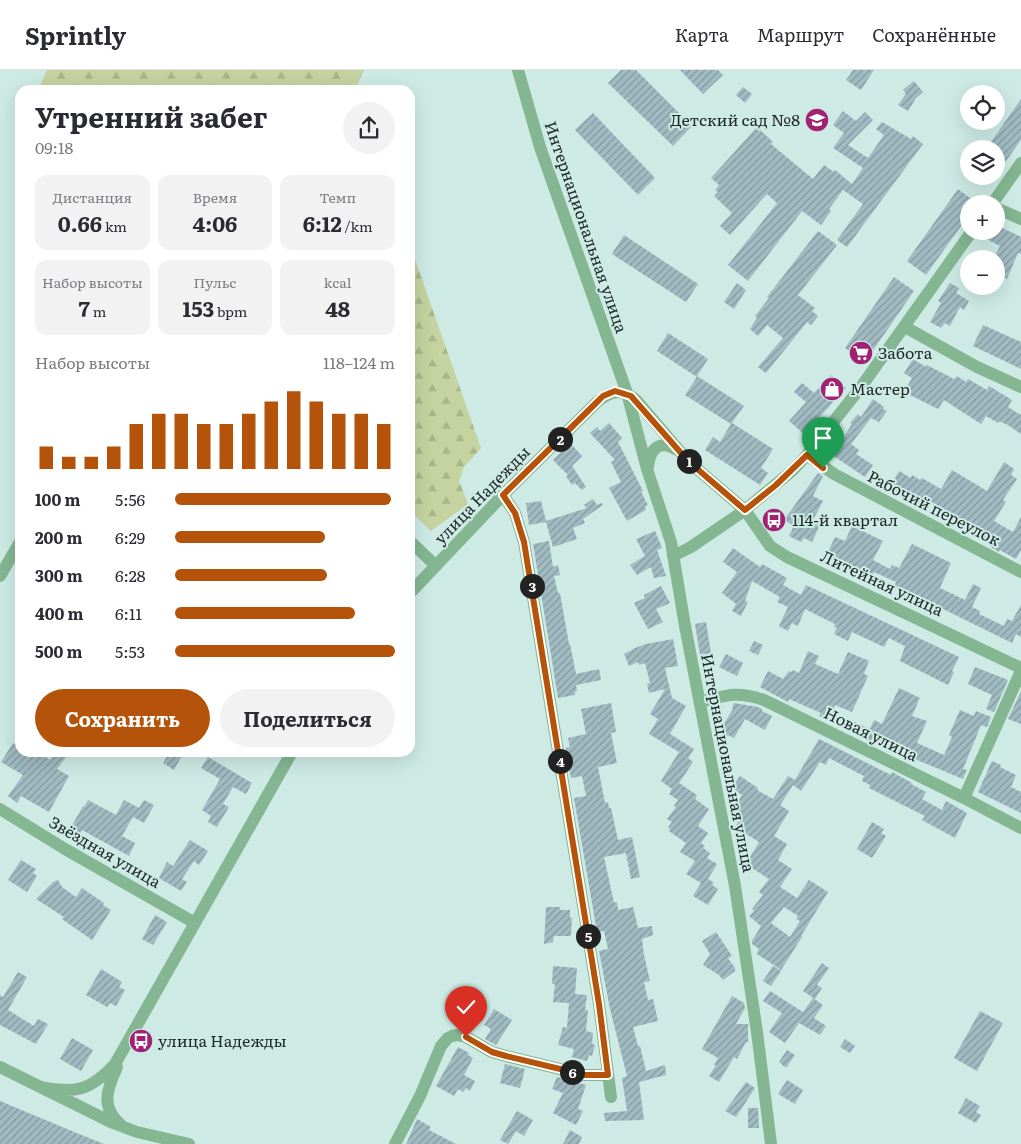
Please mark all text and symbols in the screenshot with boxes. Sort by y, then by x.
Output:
text: Sprintly [25,17,126,52]
text: Карта [675,21,729,48]
text: Маршрут [757,21,844,48]
text: Сохранённые [872,21,996,48]
map controls [960,85,1005,295]
button: locate [960,85,1005,130]
text: Утренний забег [35,95,268,137]
button: share [343,102,395,154]
place label: Детский сад №8 [670,107,800,131]
school or university icon: Детский сад №8 [804,107,830,133]
street label: Интернациональная улица [539,118,635,336]
text: 09:18 [35,135,73,159]
button: layers [960,140,1005,185]
text: Дистанция [53,187,132,207]
text: Время [193,187,237,207]
text: Темп [319,187,356,207]
button: + [960,195,1005,240]
text: 0.66 [58,207,102,238]
text: 4:06 [193,207,237,238]
text: 6:12 [303,207,342,238]
text: km [102,216,127,236]
text: /km [342,216,373,236]
button: − [960,250,1005,295]
text: Набор высоты [42,272,143,292]
text: Пульс [194,272,236,292]
text: kcal [324,272,351,292]
text: 7 [78,292,90,323]
text: 153 [183,292,214,323]
text: 48 [325,292,350,323]
text: m [90,301,106,321]
text: bpm [214,301,247,321]
supermarket icon: Забота [848,340,874,366]
place label: Забота [878,340,933,364]
text: Набор высоты [35,350,150,374]
text: 118–124 m [323,350,395,374]
shop icon: Мастер [819,376,845,402]
place label: Мастер [850,376,910,400]
pin [802,417,844,468]
icon: arrive [809,424,837,452]
pin: 2 [548,426,572,452]
text: 2 [557,429,564,449]
street label: улица Надежды [428,440,535,549]
pin: 1 [676,448,702,474]
text: 1 [687,451,692,471]
street label: Рабочий переулок [864,463,1005,551]
text: 100 m [35,487,81,511]
text: 5:56 [115,487,145,511]
bus stop icon: 114-й квартал [761,507,787,533]
place label: 114-й квартал [792,507,898,531]
text: 200 m [35,525,82,549]
text: 6:29 [115,525,145,549]
street label: Литейная улица [817,543,948,621]
text: 300 m [35,563,83,587]
text: 6:28 [115,563,146,587]
pin: 3 [520,574,544,598]
text: 3 [529,576,536,596]
text: 400 m [35,601,84,625]
text: 6:11 [115,601,142,625]
text: 500 m [35,639,83,663]
text: 5:53 [115,639,145,663]
street label: Интернациональная улица [696,651,762,875]
button: Сохранить [35,689,210,747]
button: Поделиться [220,689,395,747]
street label: Новая улица [820,700,923,766]
pin: 4 [548,748,572,774]
text: 4 [556,751,565,771]
street label: Звёздная улица [45,809,166,893]
pin: 5 [576,924,600,948]
text: 5 [585,926,592,946]
pin [445,986,487,1037]
icon: check [452,993,480,1021]
bus stop icon: улица Надежды [128,1028,154,1054]
place label: улица Надежды [158,1028,287,1052]
pin: 6 [560,1060,584,1084]
text: 6 [568,1062,577,1082]

